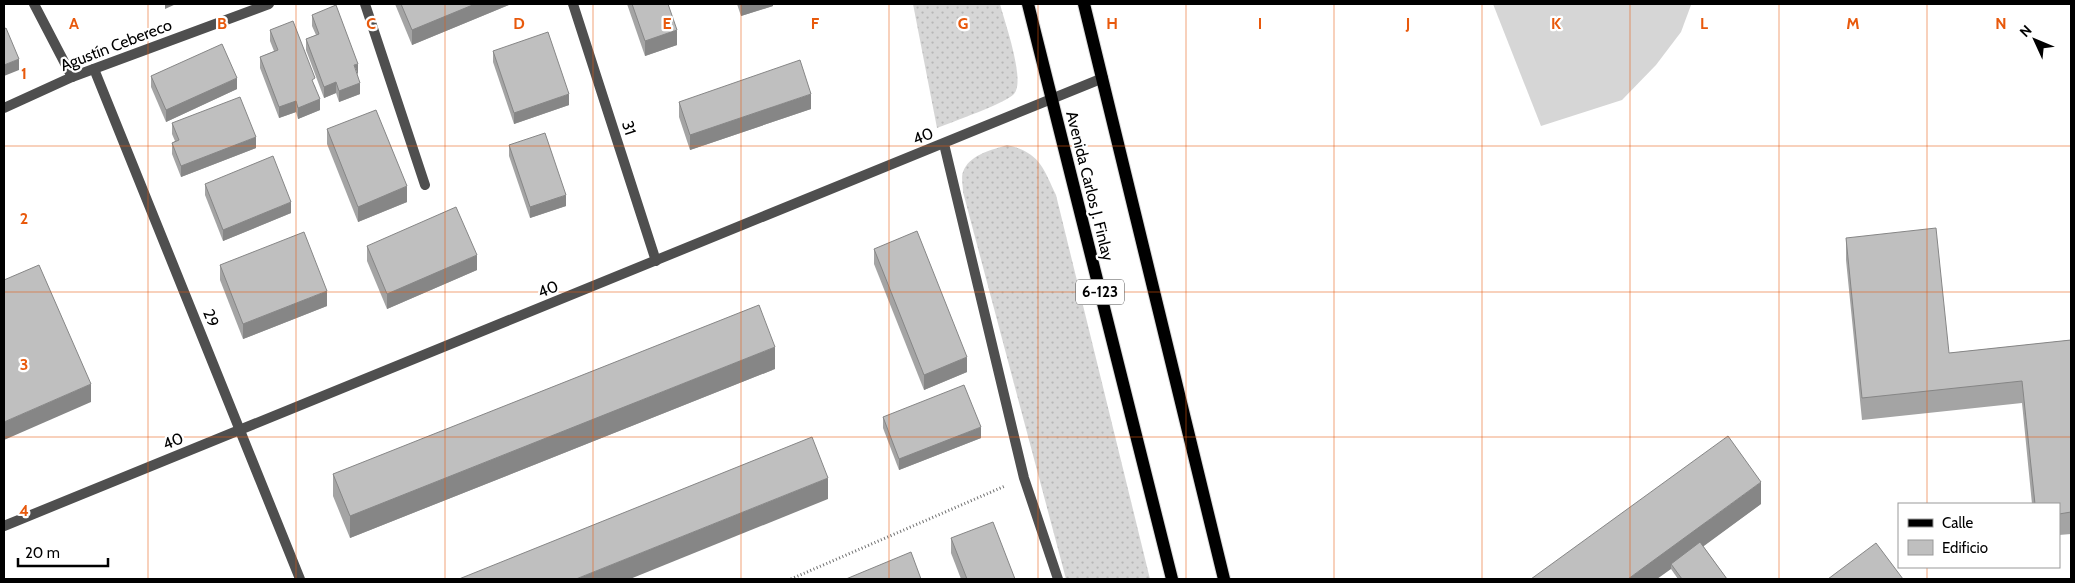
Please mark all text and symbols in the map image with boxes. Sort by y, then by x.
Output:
text: B [217,14,227,33]
text: C [366,14,376,33]
text: D [513,14,525,33]
text: E [662,14,672,33]
text: F [811,14,820,33]
text: G [958,14,968,33]
text: H [1106,14,1118,33]
text: I [1258,14,1262,33]
text: J [1405,14,1410,33]
text: K [1551,14,1561,33]
text: L [1700,14,1708,33]
text: M [1846,14,1860,33]
text: N [1995,14,2007,33]
street label: Agustín Cebereco [58,15,174,75]
north arrow [2010,15,2060,65]
text: N [2016,21,2036,41]
text: 1 [21,64,27,83]
street label: Avenida Carlos J. Finlay [1062,109,1118,263]
street label: 31 [618,118,640,138]
street label: 40 [910,123,936,149]
text: 2 [20,209,28,228]
street label: 40 [535,276,561,302]
road number: 6-123 [1076,280,1124,304]
street label: 29 [199,306,223,330]
text: 3 [20,355,28,374]
street label: 40 [160,428,186,454]
text: 4 [19,501,29,520]
legend [1898,503,2060,568]
text: Calle [1942,514,1973,532]
scale bar [18,536,108,568]
text: Edificio [1942,539,1988,557]
text: 20 m [25,544,60,562]

